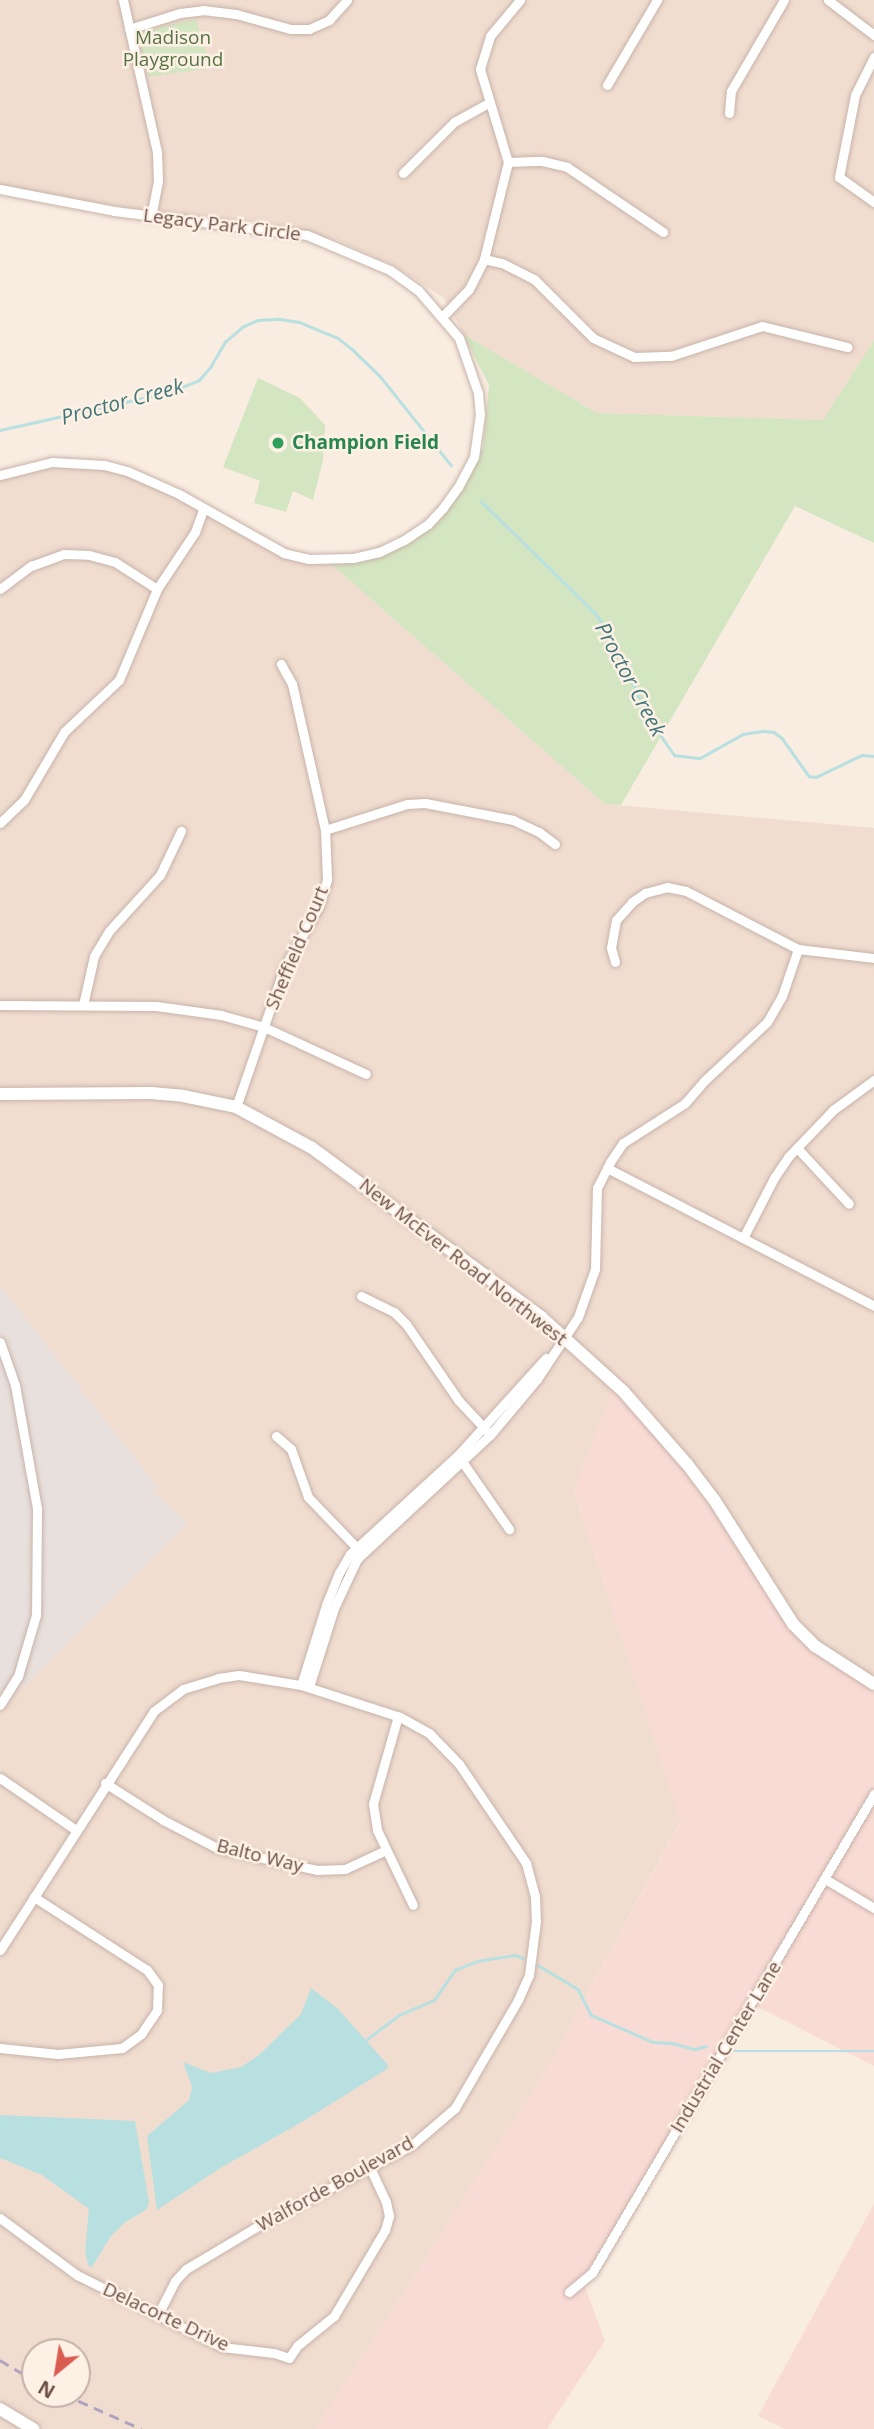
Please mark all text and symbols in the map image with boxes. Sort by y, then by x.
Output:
park label: Madison Playground [123,27,223,71]
street label: Legacy Park Circle [142,204,302,246]
water label: Proctor Creek [58,373,186,429]
place label: Champion Field [292,432,439,454]
marker: Champion Field [270,435,286,451]
water label: Proctor Creek [590,618,672,740]
street label: Sheffield Court [261,883,333,1013]
street label: New McEver Road Northwest [354,1174,572,1350]
street label: Balto Way [214,1834,306,1878]
street label: Industrial Center Lane [666,1957,786,2137]
street label: Walforde Boulevard [253,2131,417,2237]
street label: Delacorte Drive [99,2278,233,2356]
north arrow [21,2338,91,2408]
text: N [33,2374,60,2405]

